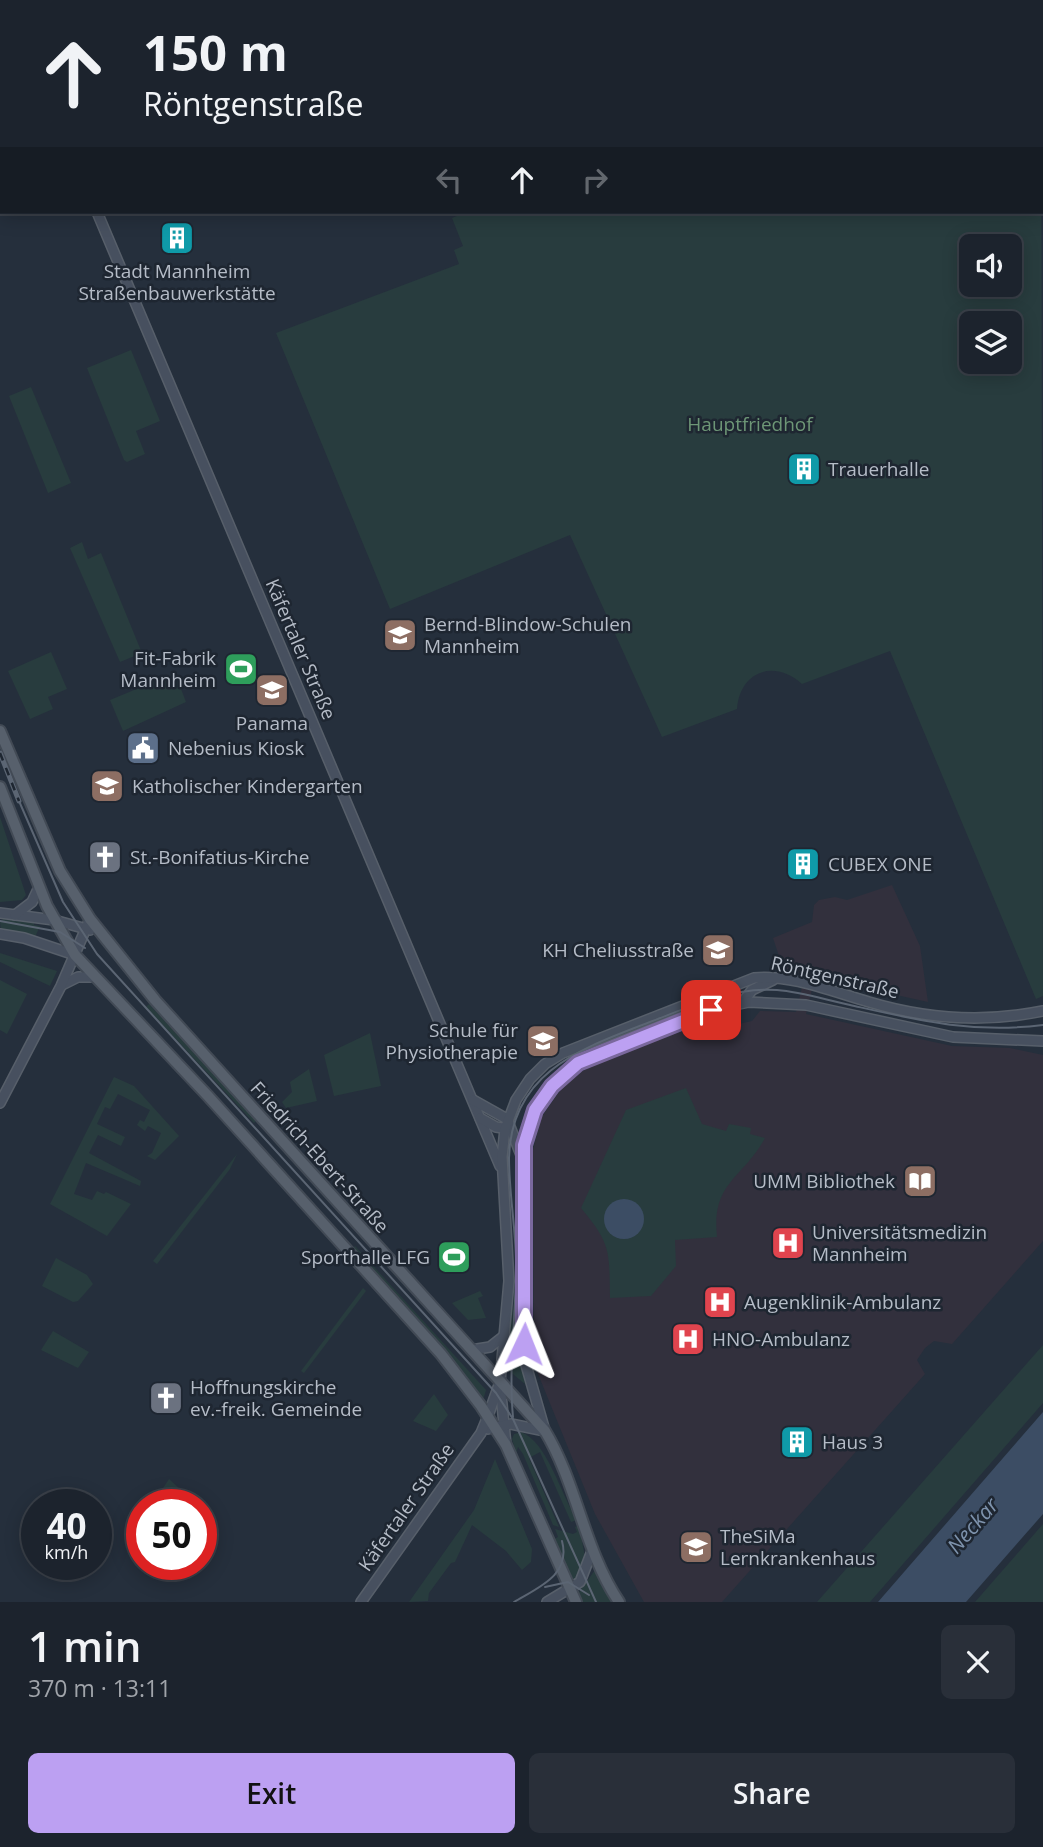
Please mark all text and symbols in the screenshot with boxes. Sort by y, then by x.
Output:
text: 150 m [143,19,288,85]
icon: ahead [28,28,119,119]
text: Röntgenstraße [143,82,363,125]
icon: left [430,161,468,199]
icon: ahead [503,161,541,199]
icon: right [576,161,614,199]
building icon: Stadt Mannheim Straßenbauwerkstätte [158,219,196,257]
map controls [959,234,1022,374]
button: sound [959,234,1022,297]
place label: Stadt Mannheim Straßenbauwerkstätte [78,258,276,306]
button: layers [959,311,1022,374]
park label: Hauptfriedhof [687,411,814,437]
building icon: Trauerhalle [785,450,823,488]
place label: Trauerhalle [828,456,929,482]
street label: Käfertaler Straße [260,575,342,723]
place label: Bernd-Blindow-Schulen Mannheim [424,611,631,659]
school or university icon: Bernd-Blindow-Schulen Mannheim [381,616,419,654]
place label: Fit-Fabrik Mannheim [120,645,216,693]
sports icon: Fit-Fabrik Mannheim [222,650,260,688]
school or university icon: Panama [253,671,291,709]
place label: Panama [236,710,308,736]
public building icon: Nebenius Kiosk [124,729,162,767]
place label: Nebenius Kiosk [168,735,304,761]
school or university icon: Katholischer Kindergarten [88,767,126,805]
place label: Katholischer Kindergarten [132,773,363,799]
church icon: St.-Bonifatius-Kirche [86,838,124,876]
place label: St.-Bonifatius-Kirche [130,844,309,870]
building icon: CUBEX ONE [784,845,822,883]
place label: CUBEX ONE [828,851,932,877]
school or university icon: KH Cheliusstraße [699,931,737,969]
place label: KH Cheliusstraße [542,937,694,963]
street label: Röntgenstraße [768,950,902,1004]
pin [681,980,741,1040]
icon: arrive [692,991,730,1029]
place label: Schule für Physiotherapie [386,1017,518,1065]
school or university icon: Schule für Physiotherapie [524,1022,562,1060]
street label: Friedrich-Ebert-Straße [245,1076,395,1238]
library icon: UMM Bibliothek [901,1162,939,1200]
place label: UMM Bibliothek [753,1168,895,1194]
place label: Universitätsmedizin Mannheim [812,1219,987,1267]
hospital icon: Universitätsmedizin Mannheim [769,1224,807,1262]
sports icon: Sporthalle LFG [435,1238,473,1276]
place label: Sporthalle LFG [301,1244,430,1270]
hospital icon: Augenklinik-Ambulanz [701,1283,739,1321]
place label: Augenklinik-Ambulanz [744,1289,941,1315]
position arrow [487,1307,561,1381]
hospital icon: HNO-Ambulanz [669,1320,707,1358]
place label: HNO-Ambulanz [712,1326,850,1352]
place label: Hoffnungskirche ev.-freik. Gemeinde [190,1374,362,1422]
church icon: Hoffnungskirche ev.-freik. Gemeinde [147,1379,185,1417]
building icon: Haus 3 [778,1423,816,1461]
place label: Haus 3 [822,1429,883,1455]
street label: Käfertaler Straße [352,1438,460,1576]
speed limit sign: 50 [126,1489,217,1580]
water label: Neckar [940,1491,1005,1559]
text: 40 [46,1502,87,1549]
place label: TheSiMa Lernkrankenhaus [720,1523,875,1571]
school or university icon: TheSiMa Lernkrankenhaus [677,1528,715,1566]
text: km/h [45,1540,88,1564]
text: 1 min [28,1617,141,1674]
button: close [941,1625,1015,1699]
text: 370 m · 13:11 [28,1672,171,1704]
button: Exit [28,1753,515,1833]
button: Share [529,1753,1015,1833]

